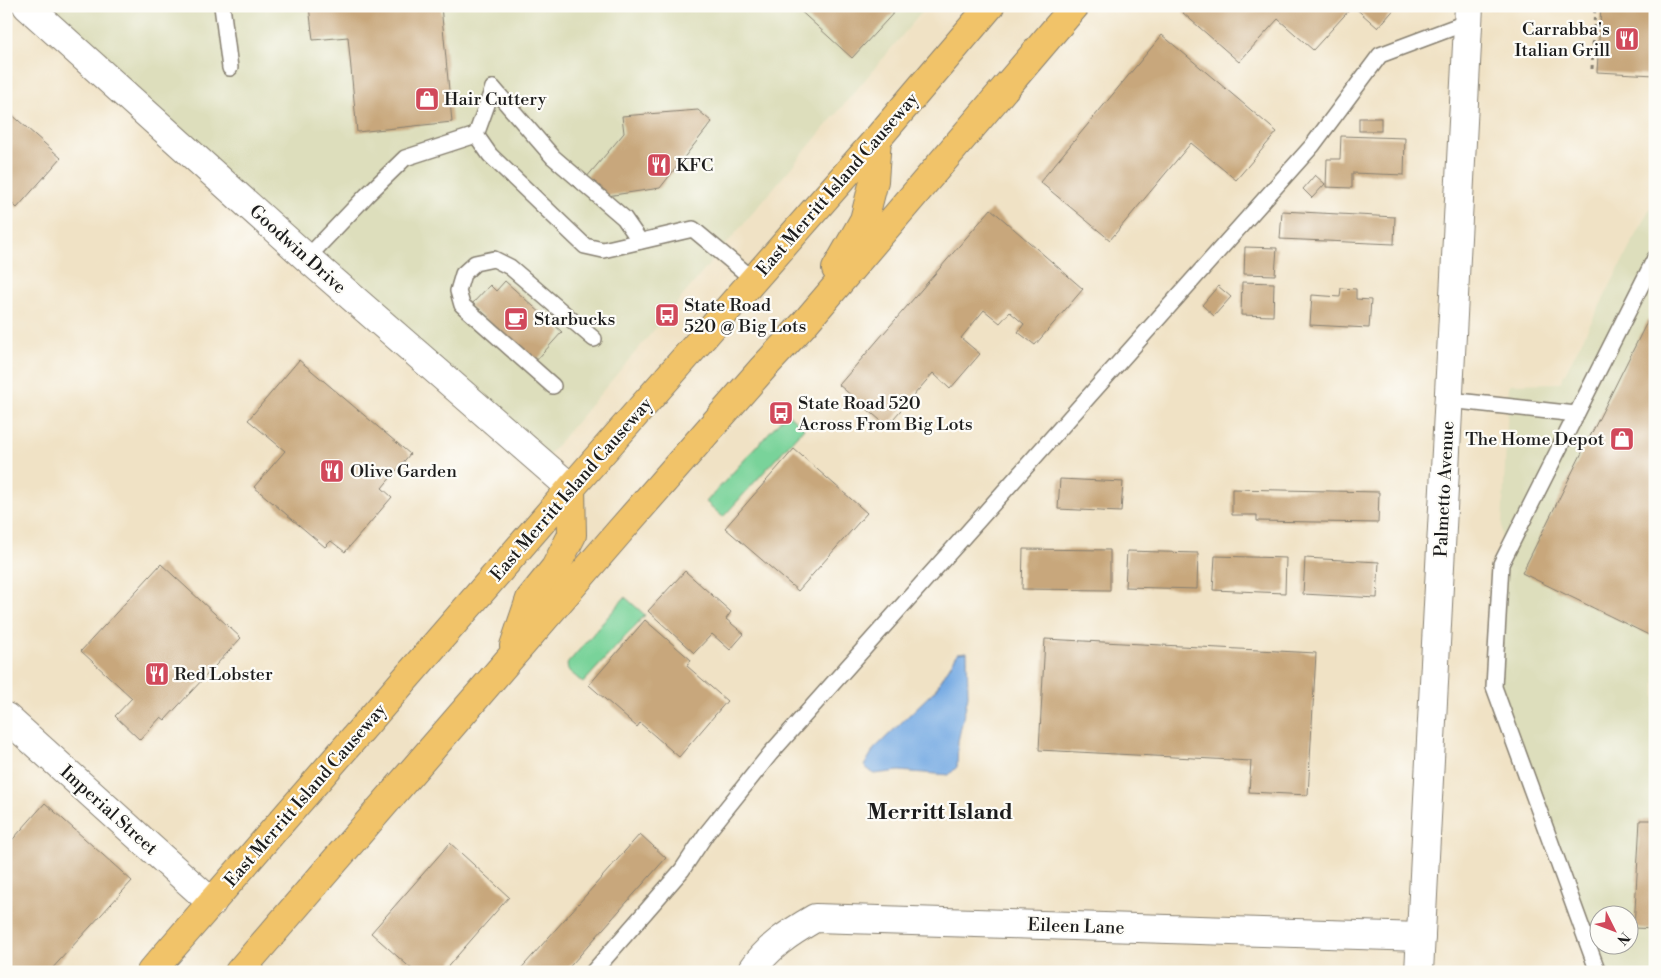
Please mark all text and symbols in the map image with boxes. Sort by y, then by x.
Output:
place label: Carrabba's Italian Grill [1515,18,1611,62]
restaurant icon: Carrabba's Italian Grill [1614,26,1640,52]
shop icon: Hair Cuttery [414,86,440,112]
place label: Hair Cuttery [444,88,547,111]
street label: East Merritt Island Causeway [751,88,924,281]
restaurant icon: KFC [646,152,672,178]
place label: KFC [676,154,713,177]
street label: Goodwin Drive [244,200,351,299]
place label: State Road 520 @ Big Lots [684,294,806,338]
bus stop icon: State Road 520 @ Big Lots [654,302,680,328]
cafe icon: Starbucks [503,306,529,332]
place label: Starbucks [534,308,615,331]
place label: State Road 520 Across From Big Lots [797,392,973,436]
street label: East Merritt Island Causeway [485,393,658,586]
bus stop icon: State Road 520 Across From Big Lots [768,400,794,426]
street label: Palmetto Avenue [1429,420,1460,558]
shop icon: The Home Depot [1609,426,1635,452]
place label: The Home Depot [1465,428,1605,451]
restaurant icon: Olive Garden [319,458,345,484]
place label: Olive Garden [350,460,457,483]
restaurant icon: Red Lobster [144,661,170,687]
place label: Red Lobster [174,663,273,686]
street label: East Merritt Island Causeway [219,699,392,892]
street label: Imperial Street [55,761,163,861]
district label: Merritt Island [867,799,1013,826]
north arrow [1588,906,1638,956]
street label: Eileen Lane [1027,913,1125,940]
text: N [1613,928,1633,948]

